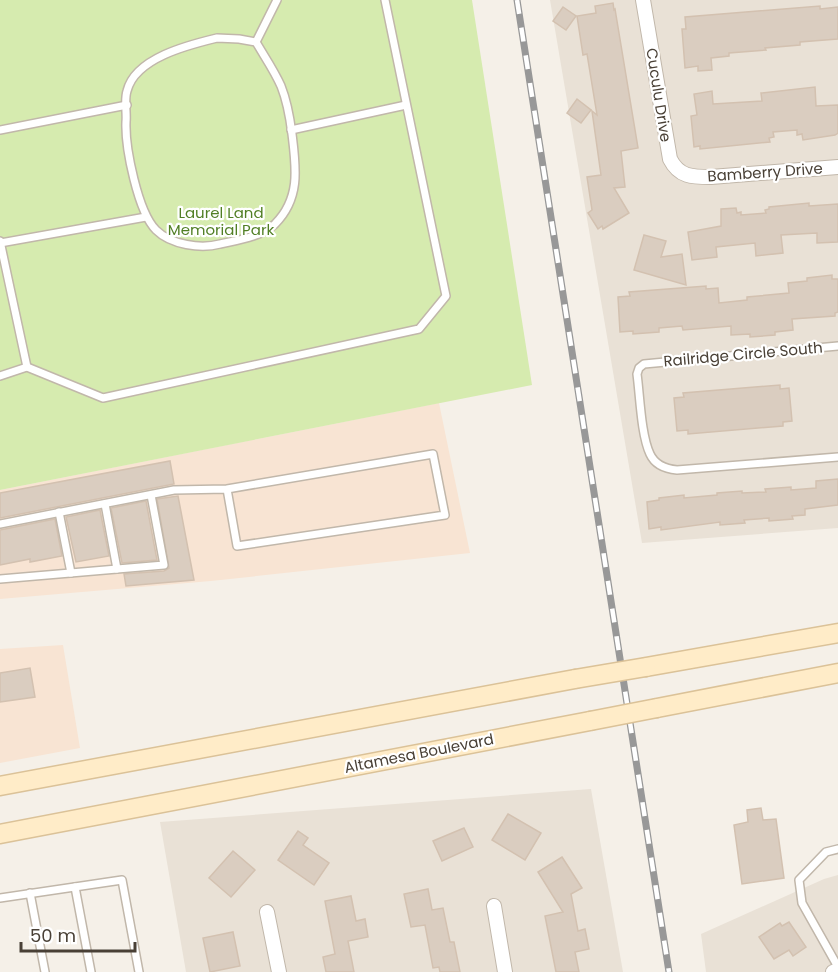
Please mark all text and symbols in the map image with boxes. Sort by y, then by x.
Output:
street label: Cuculu Drive [641,47,677,143]
street label: Bamberry Drive [707,157,823,187]
park label: Laurel Land Memorial Park [168,202,275,240]
street label: Railridge Circle South [663,337,823,371]
street label: Altamesa Boulevard [342,728,496,778]
scale bar [21,915,135,953]
text: 50 m [30,923,76,948]

